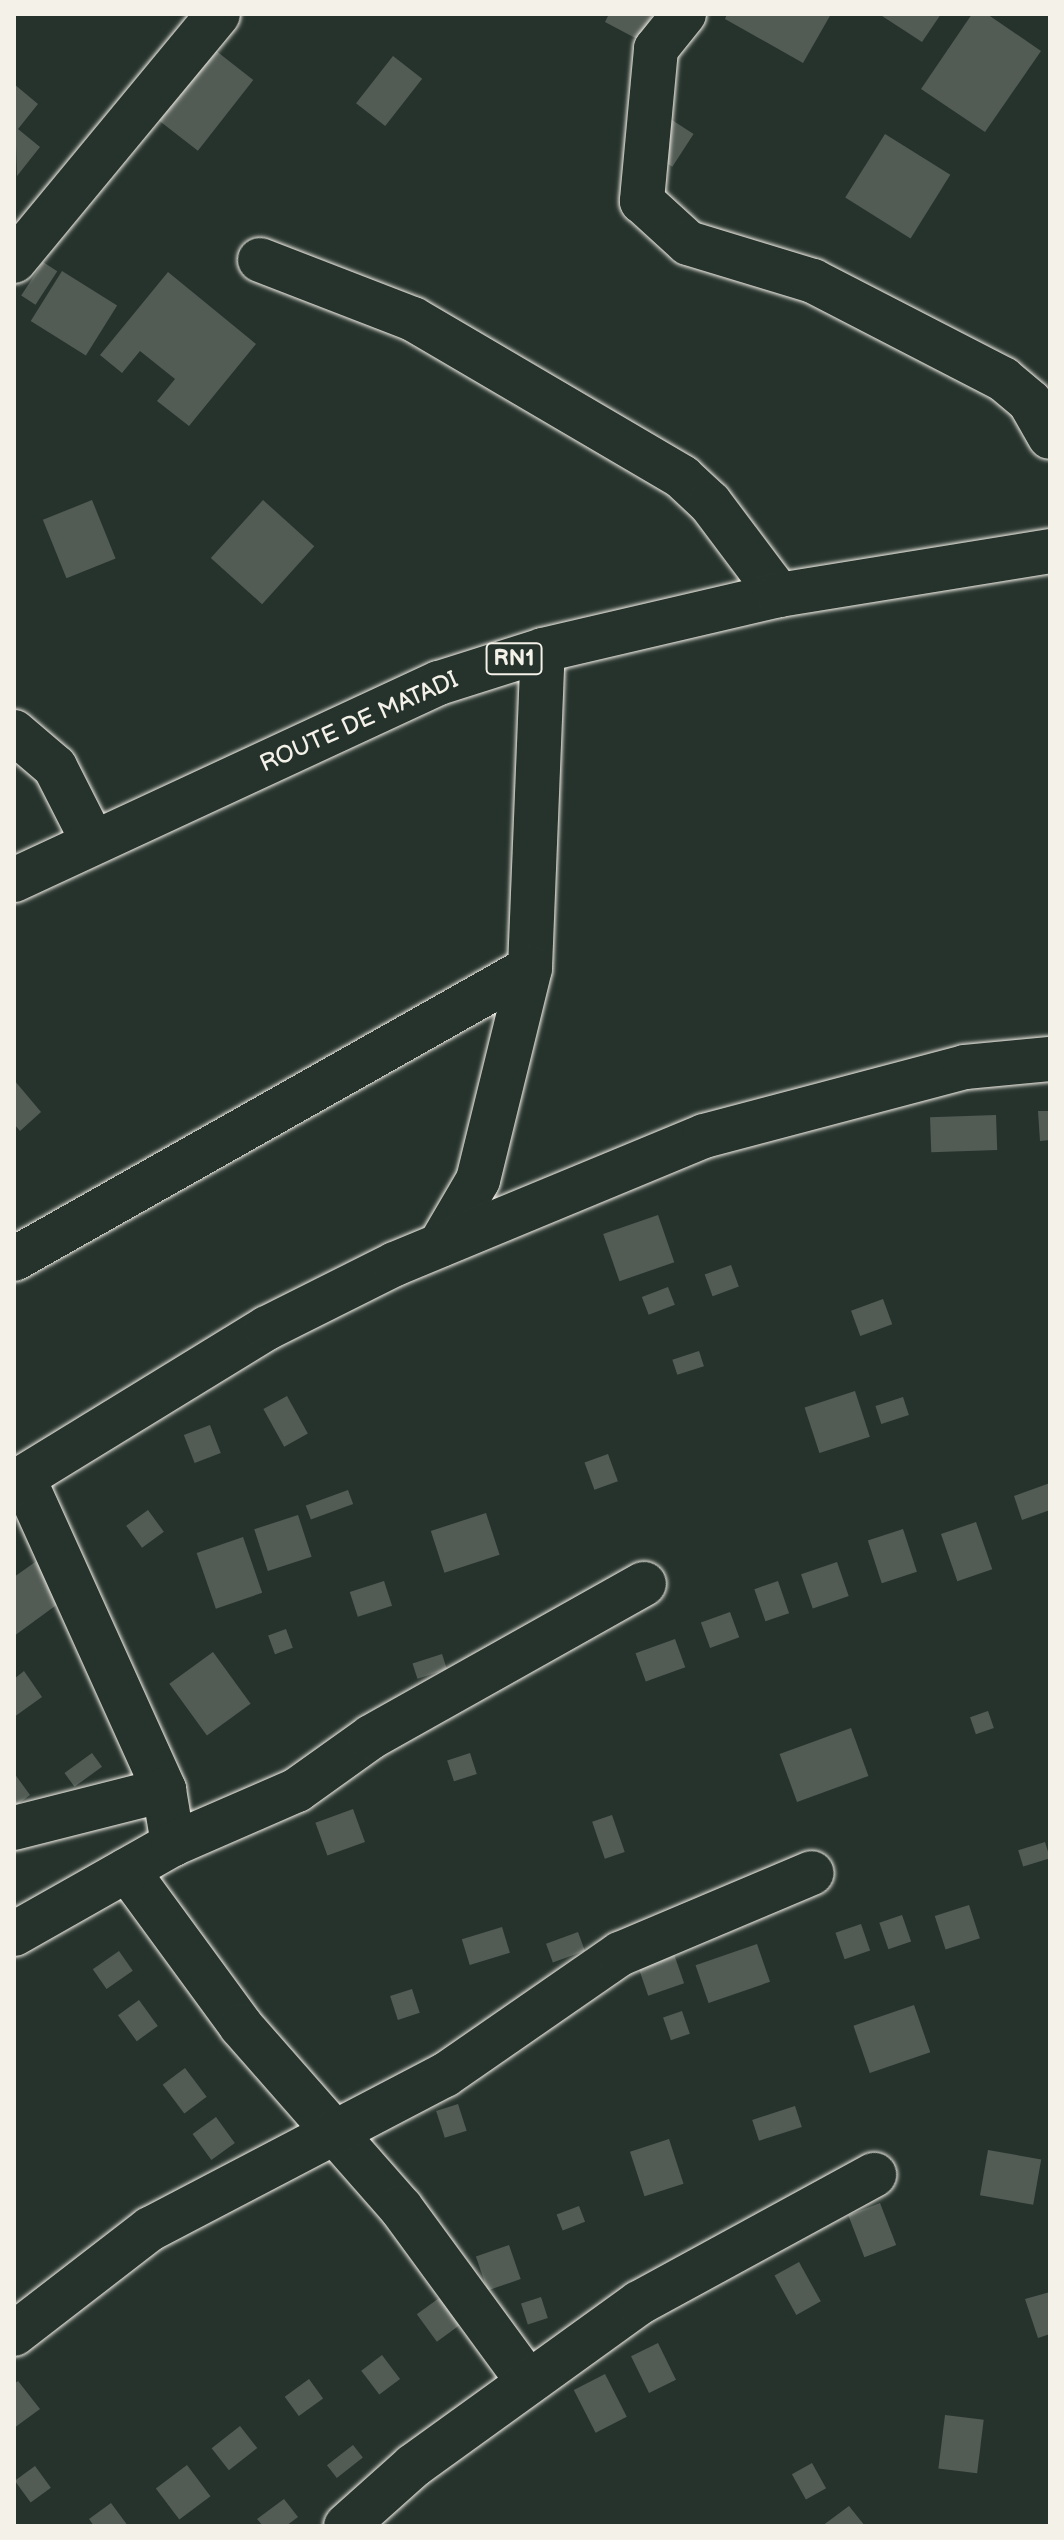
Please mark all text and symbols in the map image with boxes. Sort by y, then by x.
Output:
road number: RN1 [484,641,544,677]
street label: ROUTE DE MATADI [255,665,463,779]

